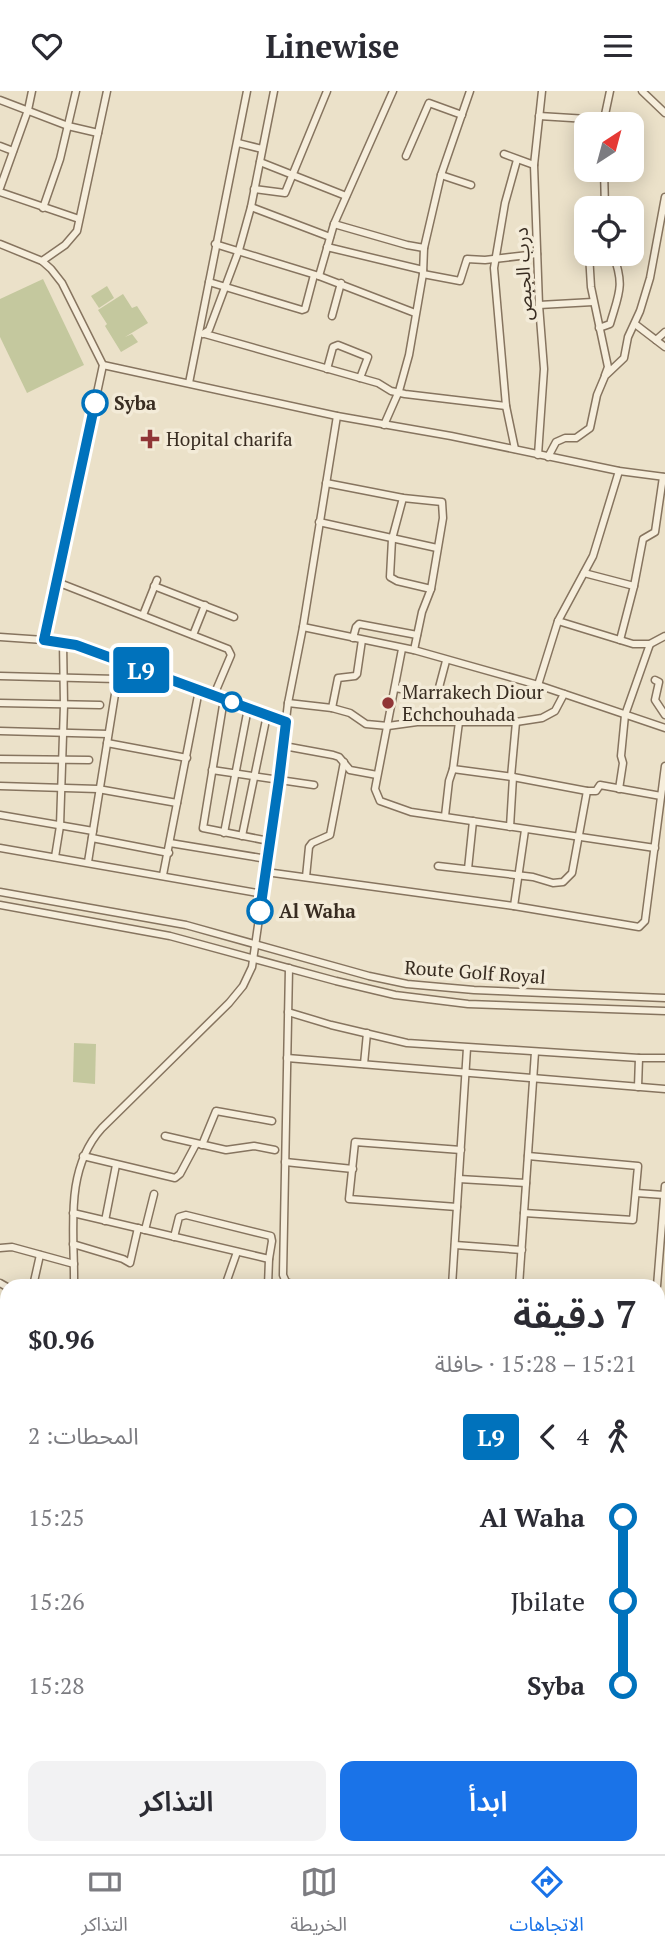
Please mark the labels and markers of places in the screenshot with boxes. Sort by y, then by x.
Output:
marker: Syba [82,390,108,416]
place label: Syba [114,390,157,415]
place label: Hopital charifa [166,426,293,451]
marker: Hopital charifa [140,429,160,449]
place label: Marrakech Diour Echchouhada [402,679,545,726]
unlabelled marker [222,692,242,712]
marker: Marrakech Diour Echchouhada [380,695,396,711]
marker: Al Waha [247,898,273,924]
place label: Al Waha [279,898,356,923]

